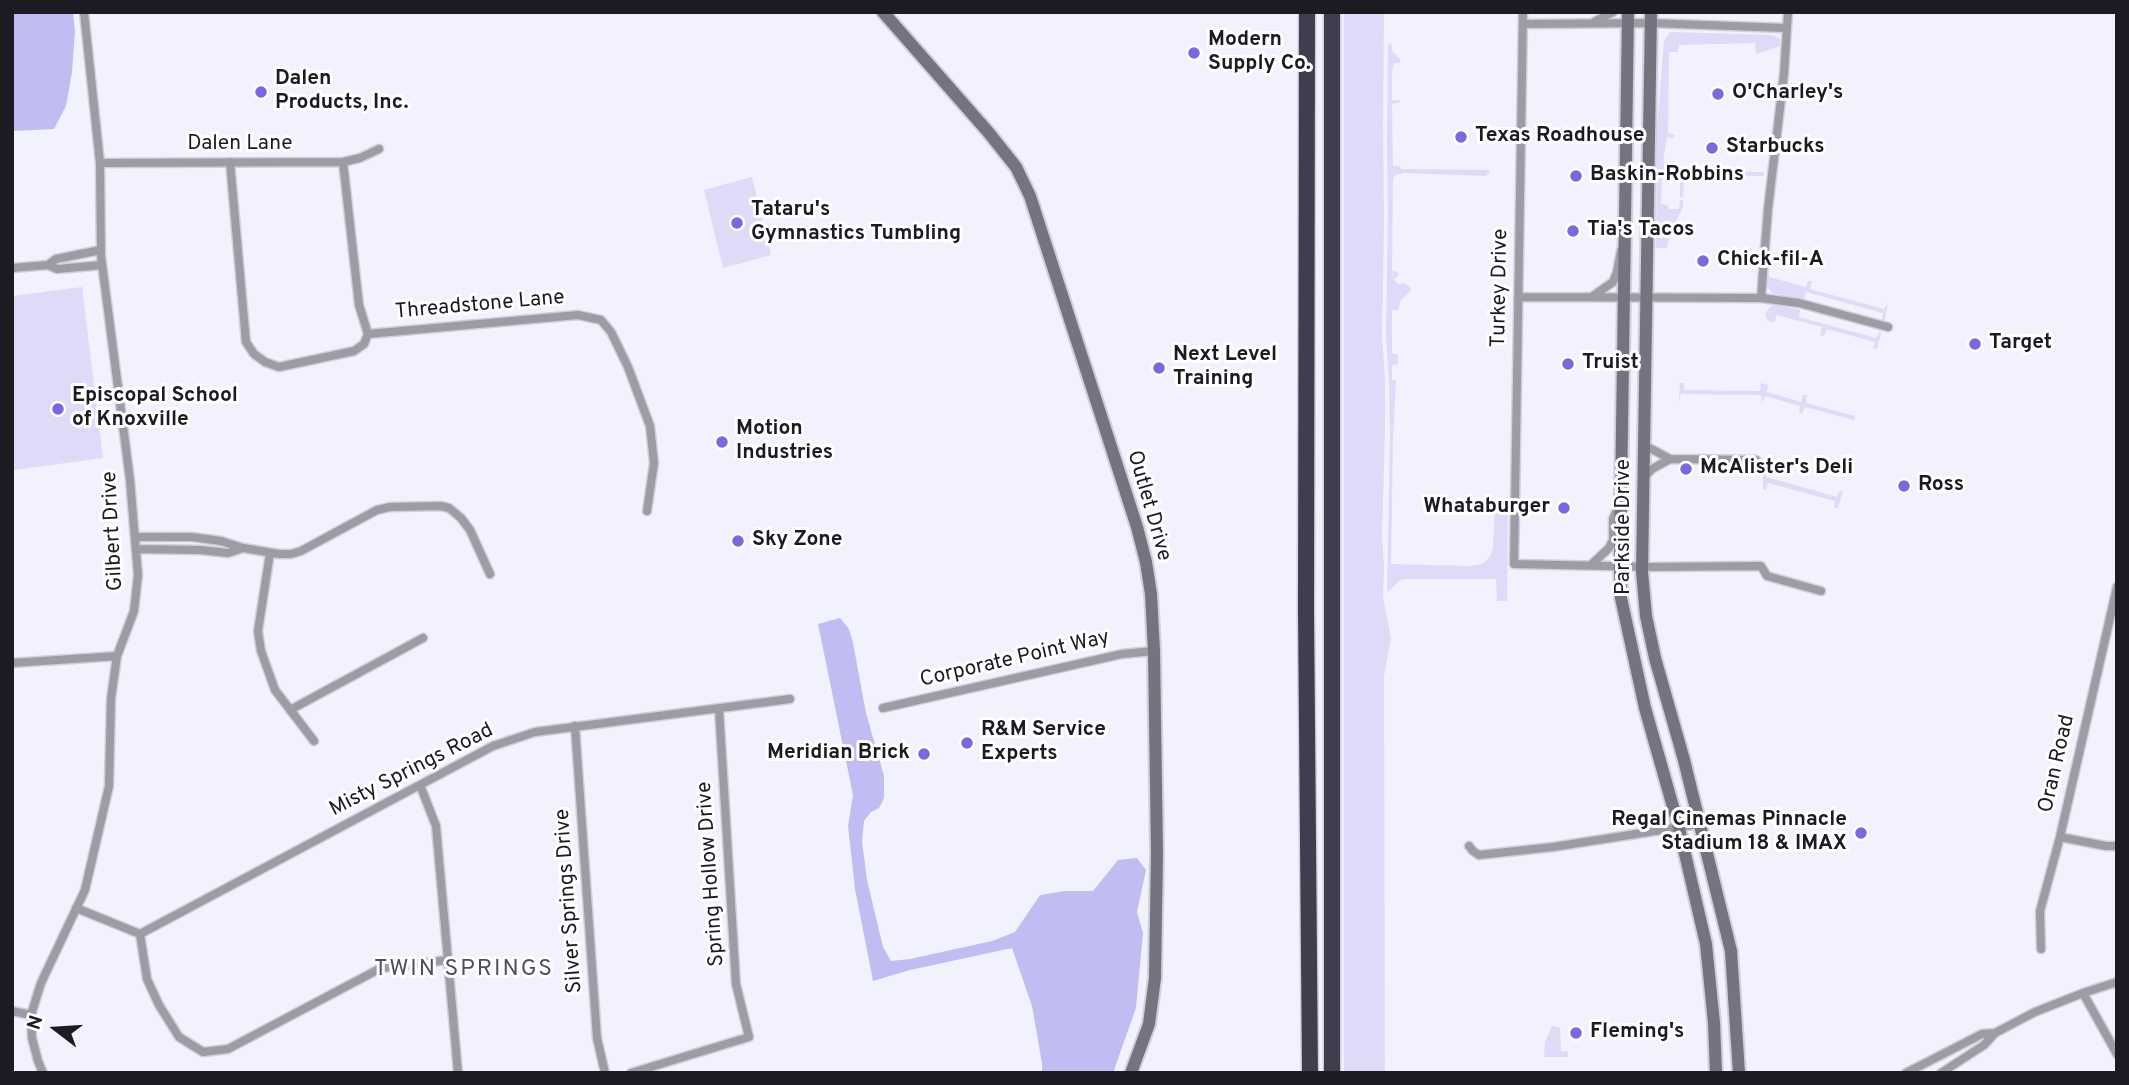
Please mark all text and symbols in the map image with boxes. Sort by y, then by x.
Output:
place label: Modern Supply Co. [1208,28,1311,78]
marker: Modern Supply Co. [1186,45,1202,61]
place label: Dalen Products, Inc. [275,67,409,117]
place label: O'Charley's [1732,81,1843,107]
marker: Dalen Products, Inc. [253,84,269,100]
marker: O'Charley's [1710,86,1726,102]
place label: Texas Roadhouse [1475,124,1645,150]
marker: Texas Roadhouse [1453,129,1469,145]
street label: Dalen Lane [187,132,293,158]
place label: Starbucks [1726,135,1825,161]
marker: Starbucks [1704,140,1720,156]
place label: Baskin-Robbins [1590,163,1744,189]
marker: Baskin-Robbins [1568,168,1584,184]
place label: Tataru's Gymnastics Tumbling [751,198,961,248]
marker: Tataru's Gymnastics Tumbling [729,215,745,231]
place label: Tia's Tacos [1587,218,1694,244]
marker: Tia's Tacos [1565,223,1581,239]
street label: Turkey Drive [1487,228,1515,348]
place label: Chick-fil-A [1717,248,1824,274]
marker: Chick-fil-A [1695,253,1711,269]
street label: Threadstone Lane [394,286,566,326]
place label: Target [1989,331,2052,357]
marker: Target [1967,336,1983,352]
place label: Next Level Training [1173,343,1277,393]
place label: Truist [1582,351,1639,377]
marker: Truist [1560,356,1576,372]
marker: Next Level Training [1151,360,1167,376]
place label: Episcopal School of Knoxville [72,384,238,434]
marker: Episcopal School of Knoxville [50,401,66,417]
place label: Motion Industries [736,417,833,467]
marker: Motion Industries [714,434,730,450]
street label: Outlet Drive [1120,448,1176,564]
place label: McAlister's Deli [1700,456,1853,482]
street label: Parkside Drive [1612,459,1638,595]
marker: McAlister's Deli [1678,461,1694,477]
street label: Gilbert Drive [98,470,130,592]
place label: Ross [1918,473,1964,499]
marker: Ross [1896,478,1912,494]
place label: Whataburger [1423,495,1550,521]
marker: Whataburger [1556,500,1572,516]
place label: Sky Zone [752,528,842,554]
marker: Sky Zone [730,533,746,549]
street label: Corporate Point Way [918,626,1112,694]
street label: Oran Road [2034,713,2082,815]
place label: R&M Service Experts [981,718,1106,768]
street label: Misty Springs Road [326,719,498,823]
marker: R&M Service Experts [959,735,975,751]
place label: Meridian Brick [767,741,910,767]
marker: Meridian Brick [916,746,932,762]
street label: Spring Hollow Drive [693,781,731,967]
street label: Silver Springs Drive [551,808,589,994]
place label: Regal Cinemas Pinnacle Stadium 18 & IMAX [1611,808,1847,858]
marker: Regal Cinemas Pinnacle Stadium 18 & IMAX [1853,825,1869,841]
district label: TWIN SPRINGS [375,956,553,984]
north arrow [21,994,91,1064]
text: N [22,1013,49,1033]
place label: Fleming's [1590,1020,1684,1046]
marker: Fleming's [1568,1025,1584,1041]

